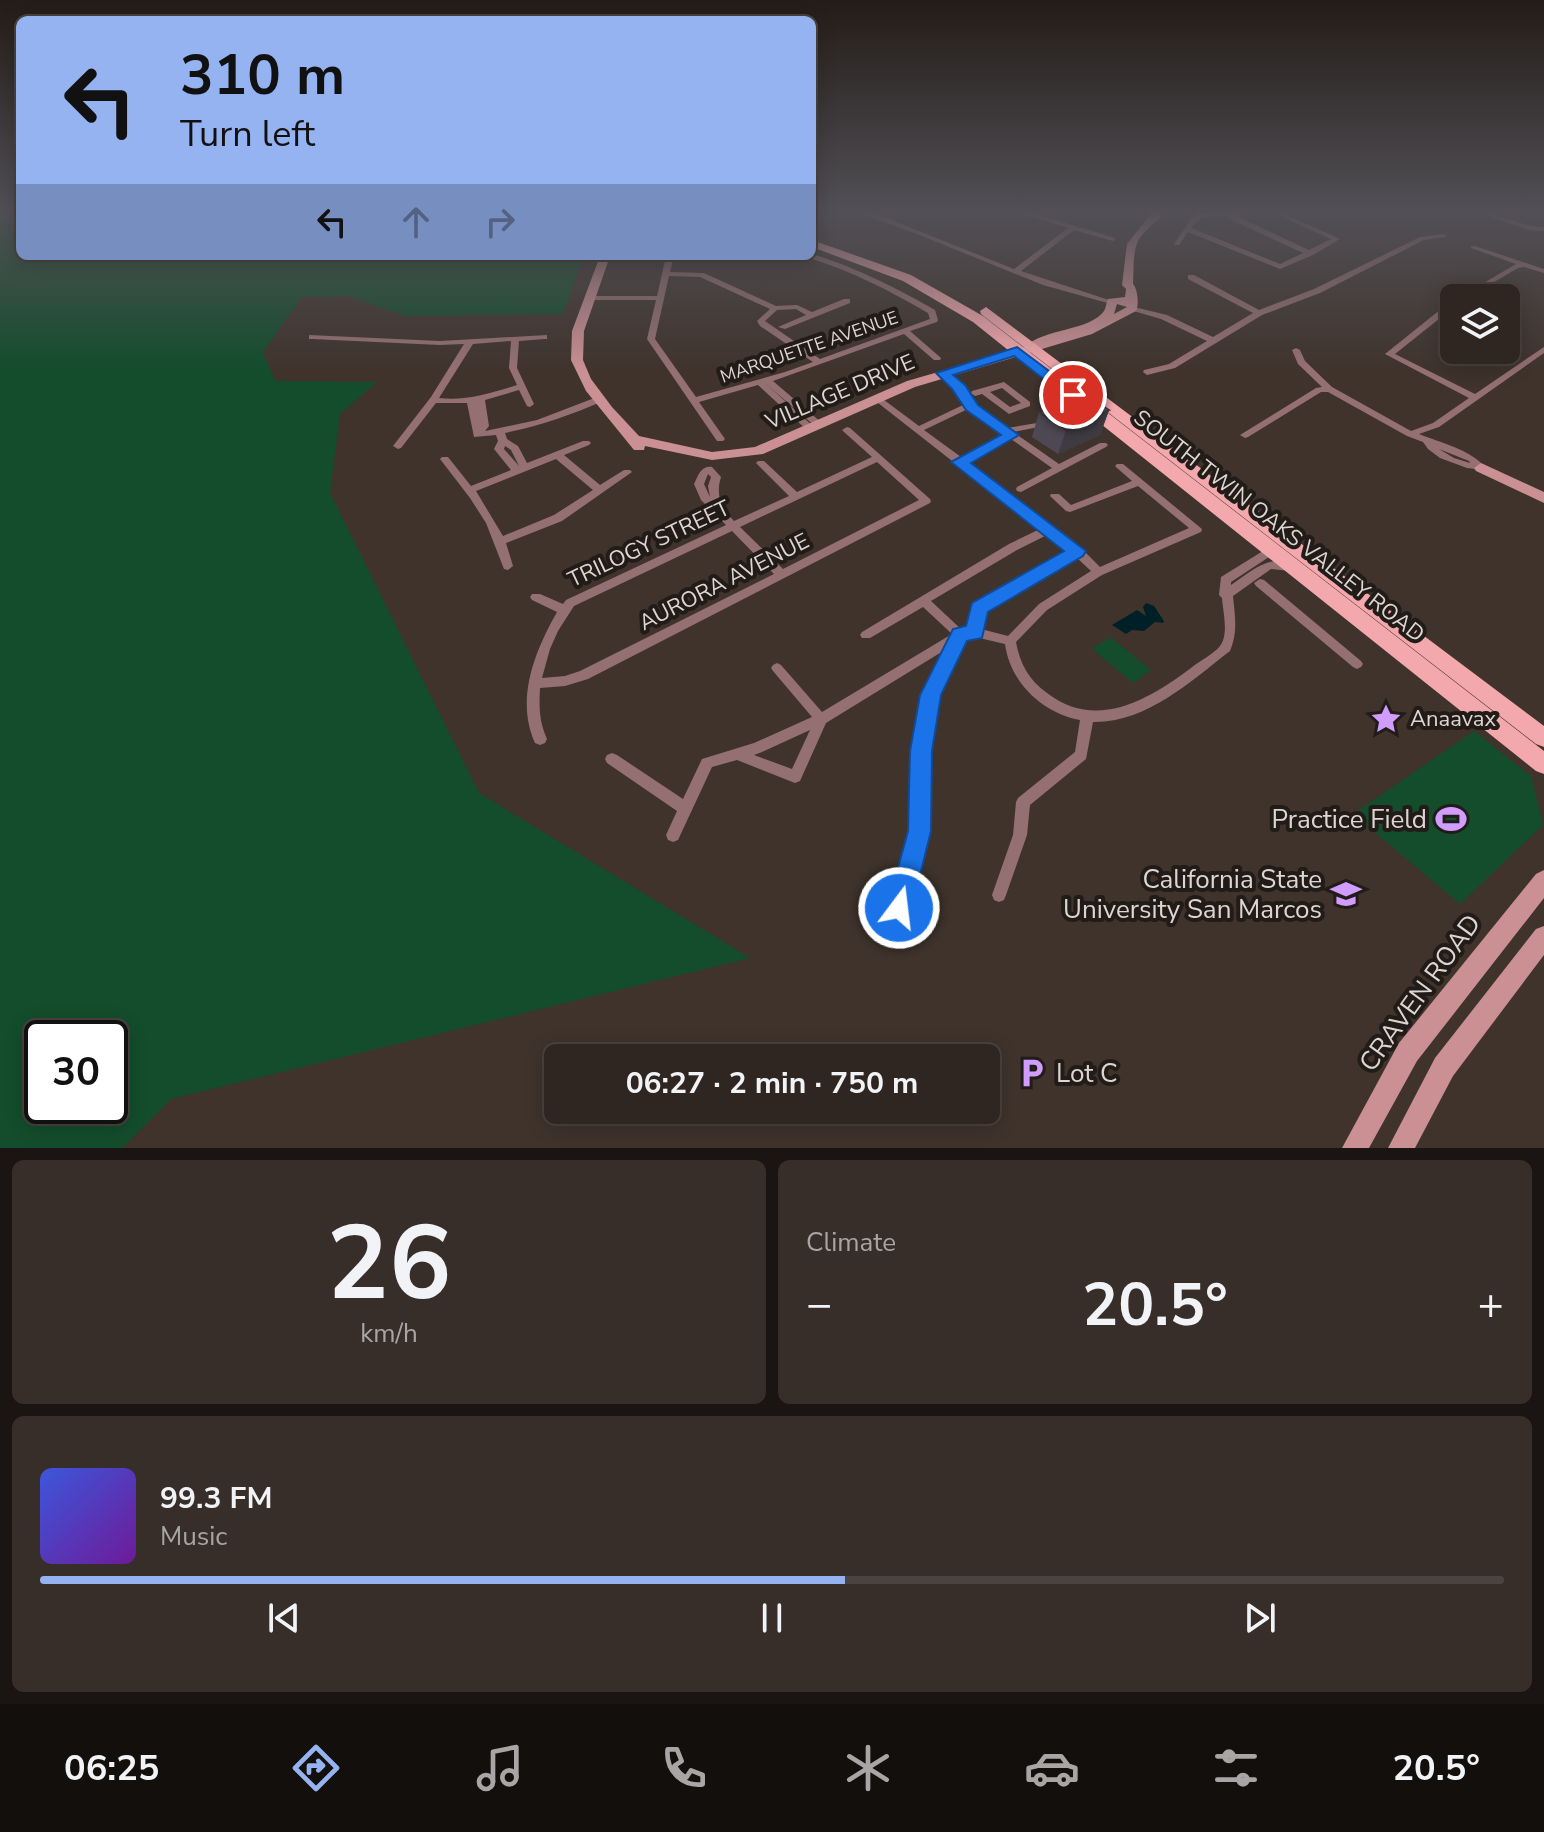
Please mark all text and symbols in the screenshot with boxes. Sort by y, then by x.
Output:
text: 310 m [180,37,345,114]
icon: left [48,48,152,152]
text: Turn left [180,110,315,159]
icon: left [310,200,354,244]
icon: ahead [394,200,438,244]
icon: right [478,200,522,244]
map controls [1440,284,1520,364]
button: layers [1440,284,1520,364]
street label: MARQUETTE AVENUE [717,305,901,389]
street label: VILLAGE DRIVE [760,347,919,437]
pin [1039,361,1107,429]
icon: arrive [1051,373,1095,417]
street label: SOUTH TWIN OAKS VALLEY ROAD [1127,403,1431,649]
street label: TRILOGY STREET [563,493,736,595]
street label: AURORA AVENUE [634,526,814,638]
place icon: Anaavax [1369,702,1403,736]
place label: Anaavax [1410,704,1497,734]
place label: Practice Field [1272,802,1427,837]
sports icon: Practice Field [1434,802,1468,836]
place label: California State University San Marcos [1063,862,1322,927]
position arrow [857,866,941,950]
school or university icon: California State University San Marcos [1329,877,1363,911]
street label: CRAVEN ROAD [1351,907,1489,1079]
speed limit sign: 30 [24,1020,128,1124]
parking icon: Lot C [1015,1056,1049,1090]
place label: Lot C [1056,1056,1118,1091]
text: 06:27 · 2 min · 750 m [626,1063,918,1104]
text: 26 [327,1193,451,1335]
text: Climate [806,1225,896,1260]
text: 20.5° [1082,1264,1228,1346]
text: − [806,1275,832,1335]
text: + [1478,1275,1504,1335]
text: km/h [360,1316,418,1351]
text: 99.3 FM [160,1478,272,1519]
text: Music [160,1519,227,1554]
icon: previous [262,1596,306,1640]
icon: pause [750,1596,794,1640]
icon: next [1238,1596,1282,1640]
icon: directions [288,1740,344,1796]
icon: music [472,1740,528,1796]
icon: phone [656,1740,712,1796]
icon: climate [840,1740,896,1796]
icon: car [1024,1740,1080,1796]
icon: filters [1208,1740,1264,1796]
text: 06:25 [64,1744,159,1793]
text: 20.5° [1393,1744,1480,1793]

